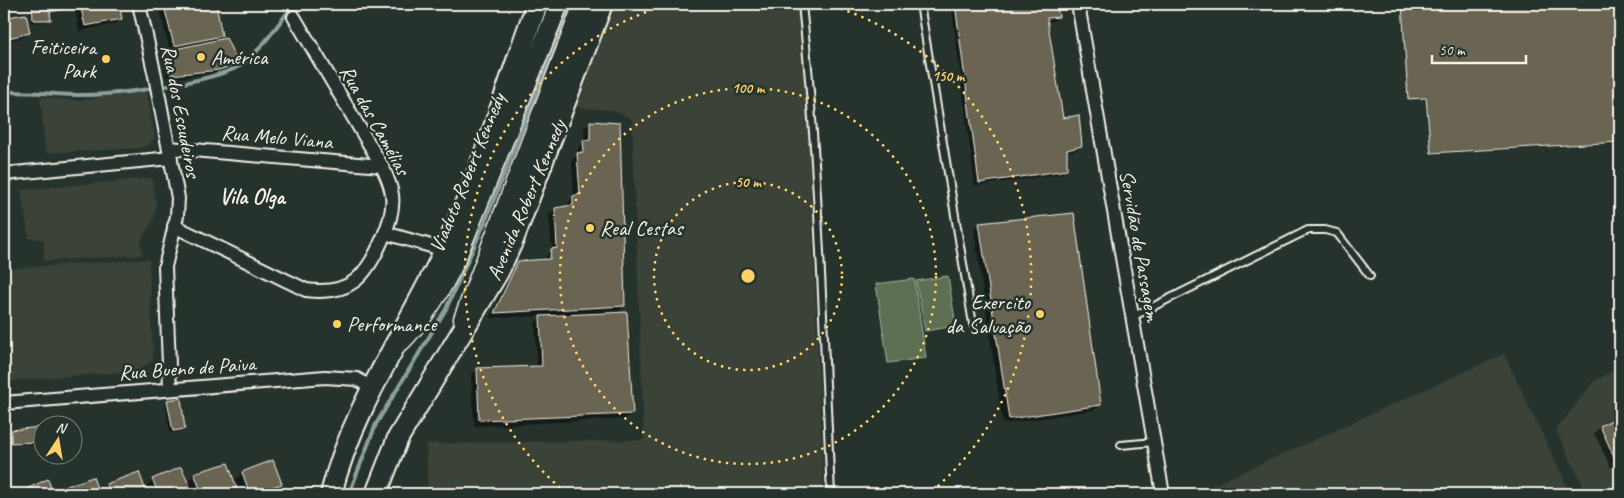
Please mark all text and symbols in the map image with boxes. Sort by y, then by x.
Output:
scale bar [1432,32,1525,64]
place label: Feiticeira Park [31,34,98,84]
text: 50 m [1439,41,1466,60]
street label: Rua dos Escudeiros [155,43,207,181]
place label: América [211,44,269,70]
marker: América [195,51,207,63]
marker: Feiticeira Park [100,53,112,65]
street label: Rua das Camélias [334,60,417,181]
text: 150 m [932,67,966,86]
text: 100 m [732,79,766,98]
street label: Viaduto Robert Kennedy [423,88,512,257]
street label: Avenida Robert Kennedy [481,114,572,284]
street label: Rua Melo Viana [220,119,335,155]
street label: Servidão de Passagem [1114,168,1166,325]
text: 50 m [735,173,762,192]
district label: Vila Olga [219,183,287,211]
place label: Real Cestas [600,215,684,241]
marker: Real Cestas [584,222,596,234]
centre of rings [739,267,757,285]
place label: Exercito da Salvação [946,289,1032,339]
marker: Exercito da Salvação [1034,308,1046,320]
place label: Performance [347,311,438,337]
marker: Performance [331,318,343,330]
street label: Rua Bueno de Paiva [118,350,259,386]
north arrow [32,416,82,466]
text: N [55,419,69,437]

